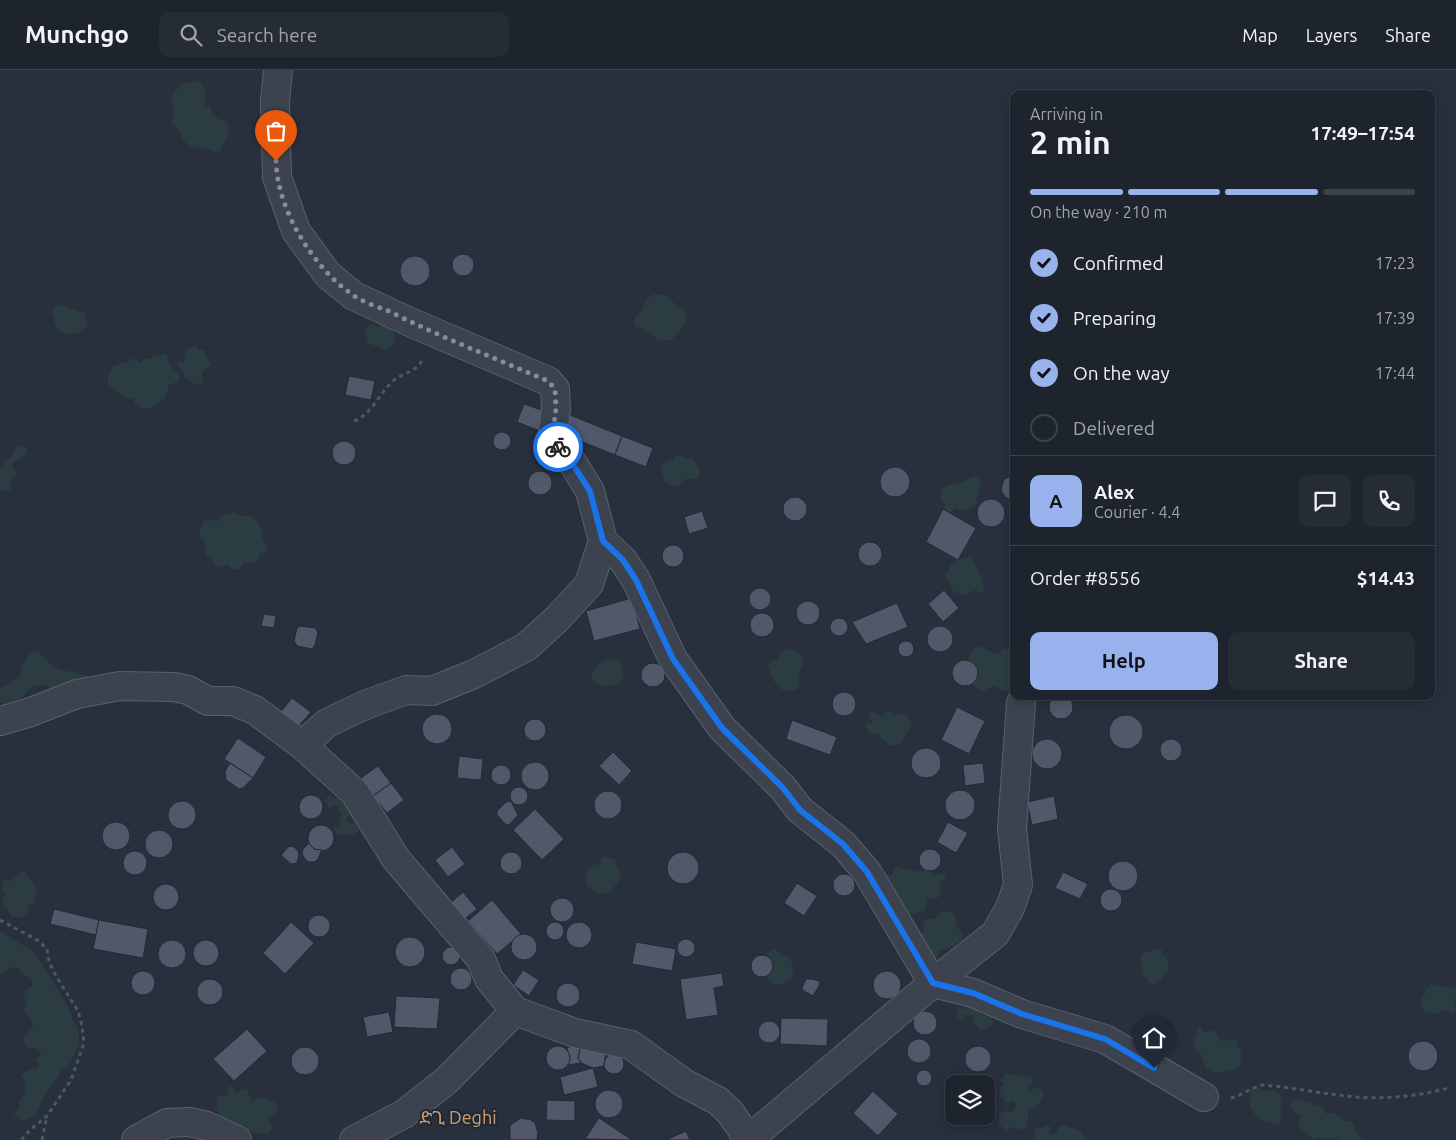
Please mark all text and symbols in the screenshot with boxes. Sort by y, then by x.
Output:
search box [159,12,509,57]
text: Munchgo [25,21,129,48]
icon: search [177,21,205,49]
text: Search here [217,24,317,46]
text: Map [1242,25,1278,45]
text: Layers [1306,25,1357,45]
text: Share [1385,25,1431,45]
text: Arriving in [1030,105,1103,123]
pin [255,110,297,161]
icon: bag [262,117,290,145]
text: 17:49–17:54 [1310,122,1415,144]
text: 2 min [1030,124,1111,160]
text: On the way · 210 m [1030,203,1167,221]
icon: check [1030,249,1058,277]
text: Confirmed [1073,252,1164,274]
text: 17:23 [1375,254,1415,272]
icon: check [1030,304,1058,332]
text: Preparing [1073,307,1157,329]
text: 17:39 [1375,309,1415,327]
icon: check [1030,359,1058,387]
text: On the way [1073,362,1170,384]
text: 17:44 [1375,364,1415,382]
text: Delivered [1073,417,1155,439]
courier [533,422,583,472]
icon: bike [544,433,572,461]
button: chat [1299,475,1351,527]
button: phone [1363,475,1415,527]
text: Alex [1094,481,1134,503]
text: A [1049,490,1063,512]
text: Courier · 4.4 [1094,503,1180,521]
text: Order #8556 [1030,567,1140,589]
text: $14.43 [1357,567,1415,589]
button: Help [1030,632,1218,690]
button: Share [1228,632,1415,690]
pin [1133,1017,1175,1068]
icon: home [1140,1024,1168,1052]
map controls [945,1075,995,1125]
button: layers [945,1075,995,1125]
district label: ድጊ Deghi [419,1107,497,1127]

